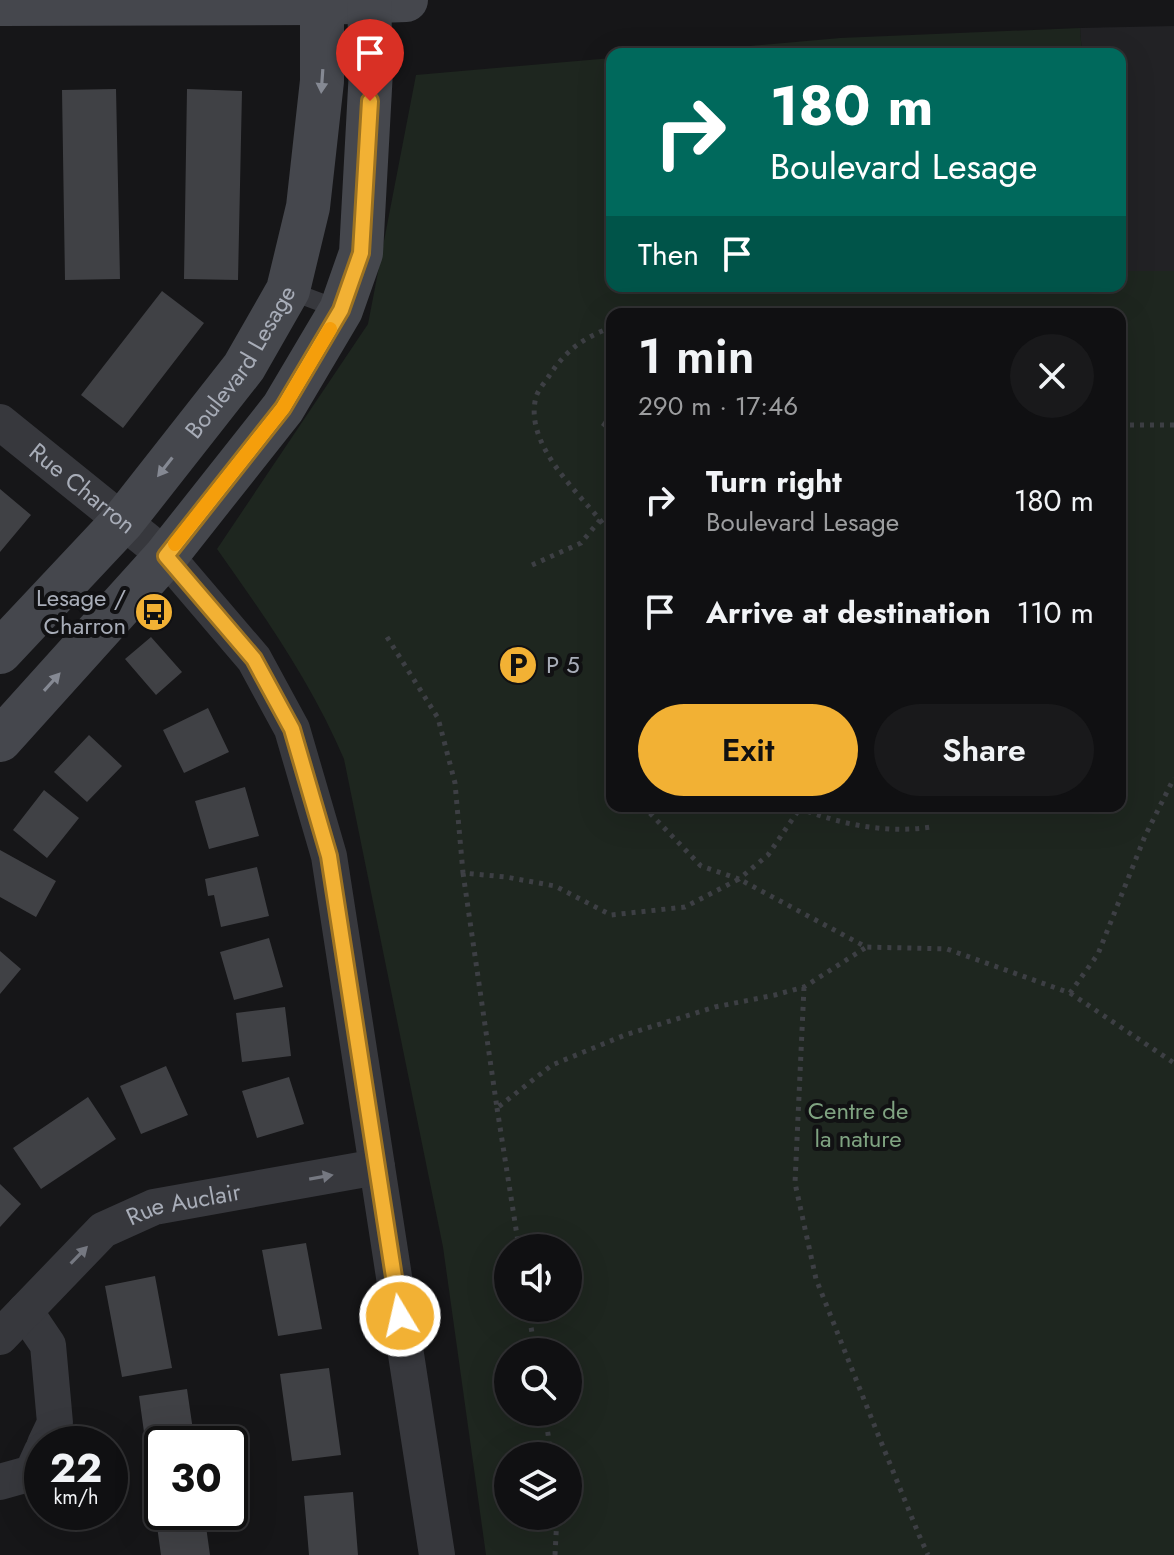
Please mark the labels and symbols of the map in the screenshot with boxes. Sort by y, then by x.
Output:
pin [336,19,404,101]
one-way arrow [315,69,328,94]
street label: Boulevard Lesage [176,279,304,446]
street label: Rue Charron [22,434,144,542]
one-way arrow [158,457,174,477]
place label: Lesage / Charron [36,580,126,643]
bus stop icon: Lesage / Charron [133,591,175,633]
parking icon: P 5 [497,644,539,686]
place label: P 5 [546,647,580,682]
one-way arrow [43,673,61,692]
park label: Centre de la nature [808,1093,908,1156]
one-way arrow [309,1170,334,1182]
street label: Rue Auclair [120,1174,244,1234]
one-way arrow [69,1246,88,1265]
position arrow [358,1274,442,1358]
speed limit sign: 30 [144,1426,248,1530]

